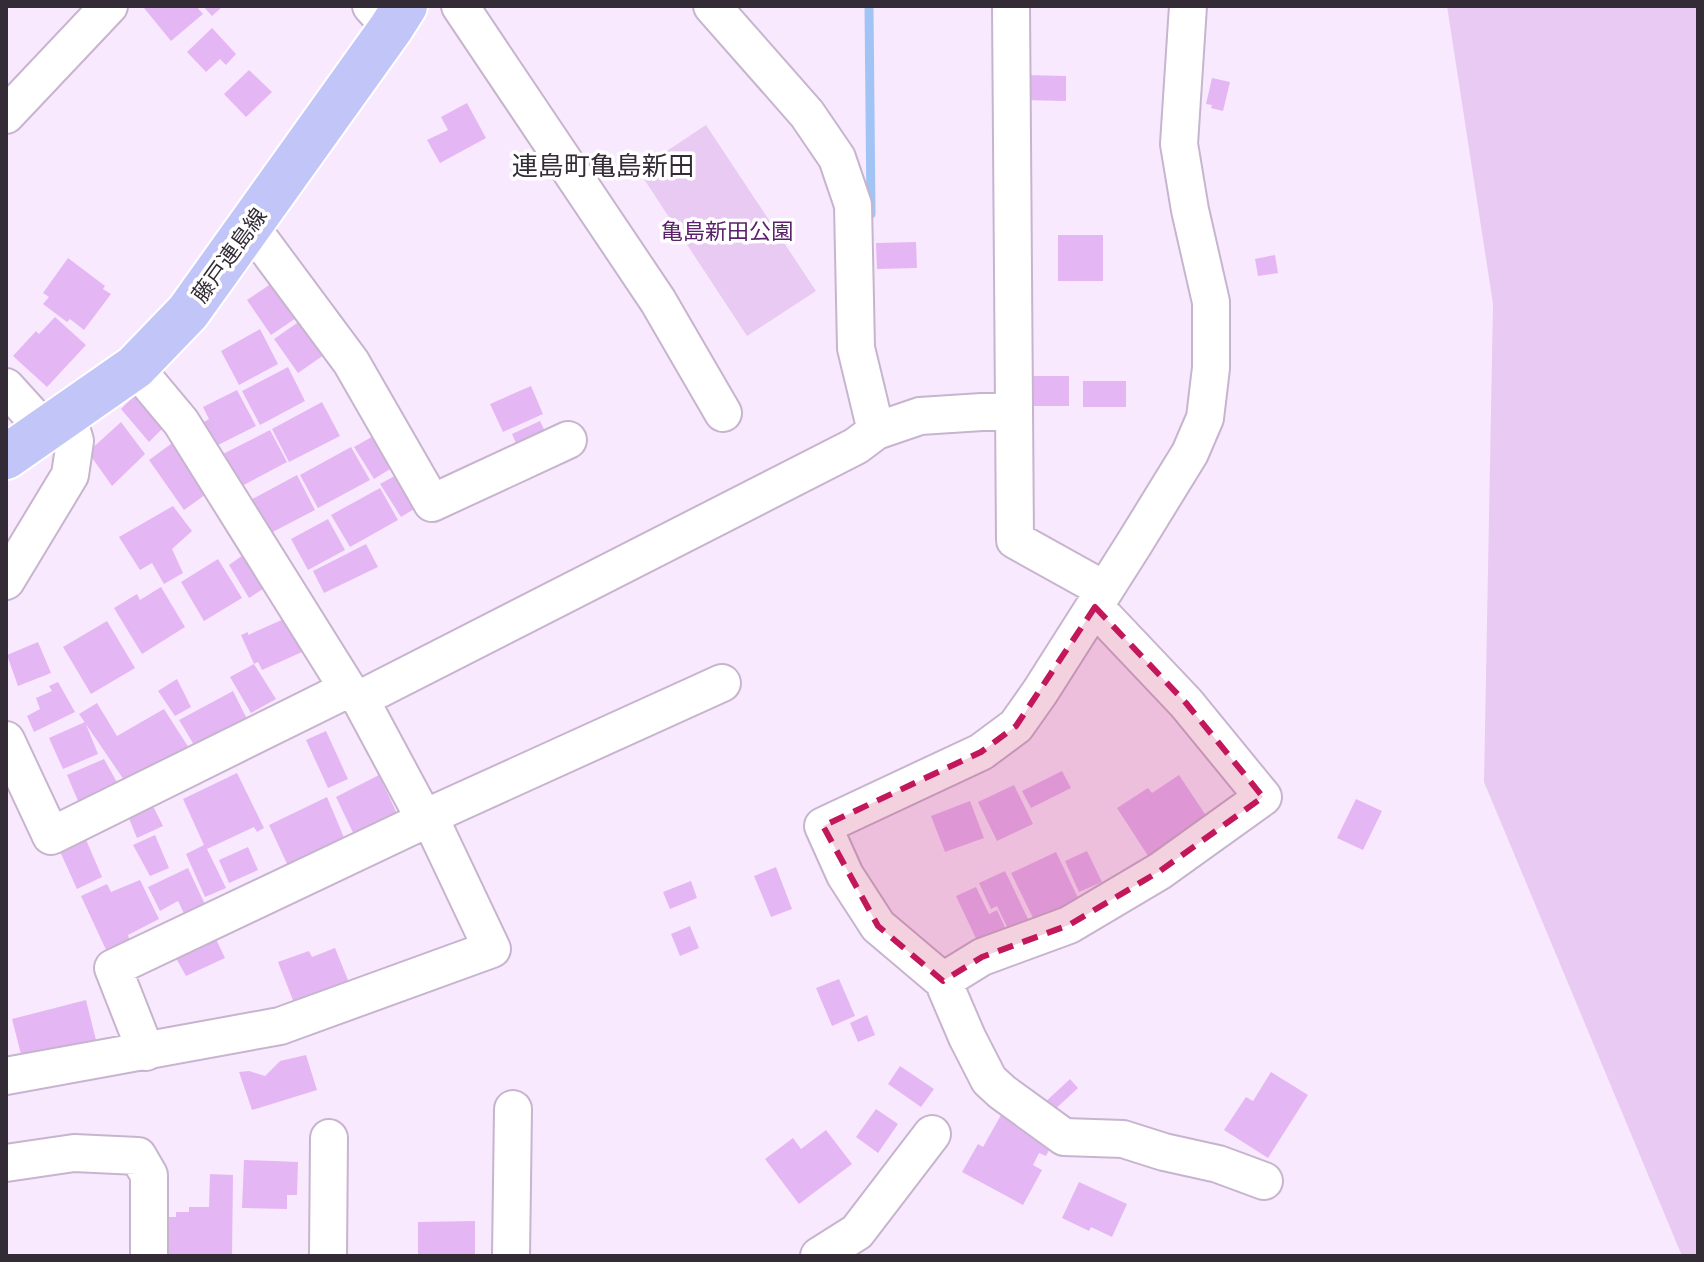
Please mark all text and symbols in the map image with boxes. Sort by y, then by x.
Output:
district label: 連島町亀島新田 [512,149,694,181]
street label: 藤戸連島線 [185,202,272,307]
park label: 亀島新田公園 [661,217,793,244]

